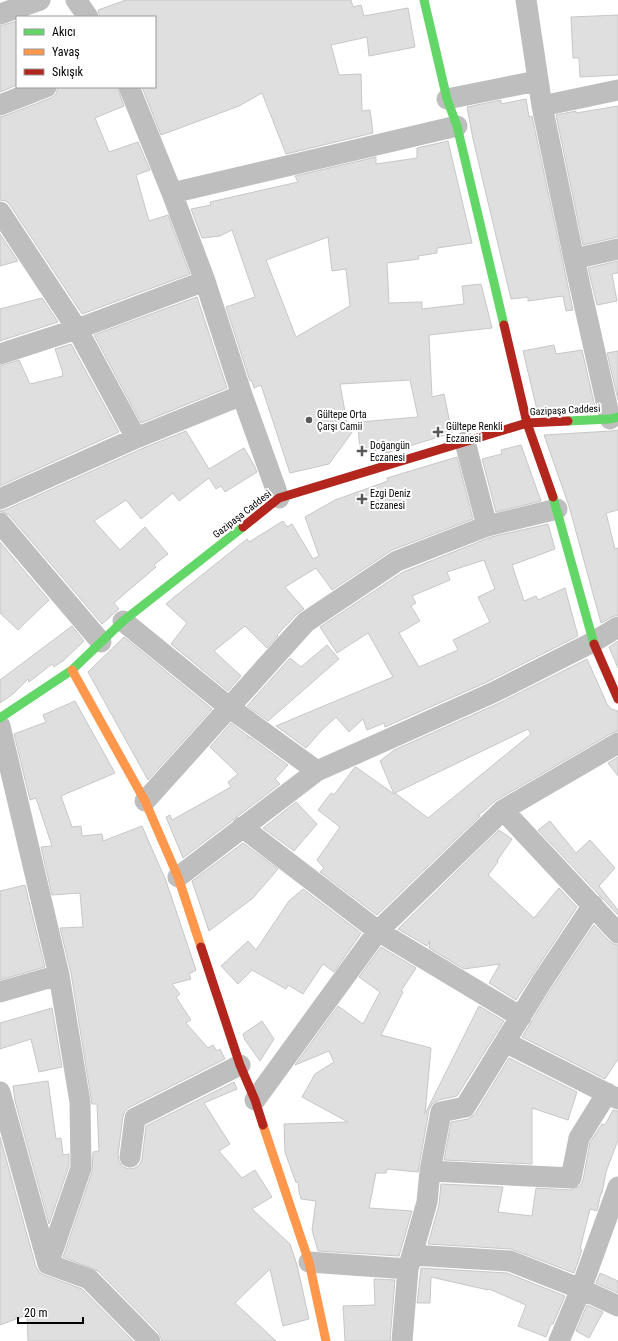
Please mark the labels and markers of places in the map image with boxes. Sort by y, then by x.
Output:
place label: Gültepe Orta Çarşı Camii [317,409,367,432]
marker: Gültepe Orta Çarşı Camii [304,415,314,425]
place label: Gültepe Renkli Eczanesi [446,421,503,444]
marker: Gültepe Renkli Eczanesi [433,427,443,437]
place label: Doğangün Eczanesi [370,440,410,463]
marker: Doğangün Eczanesi [357,446,367,456]
place label: Ezgi Deniz Eczanesi [370,488,411,511]
marker: Ezgi Deniz Eczanesi [357,494,367,504]

